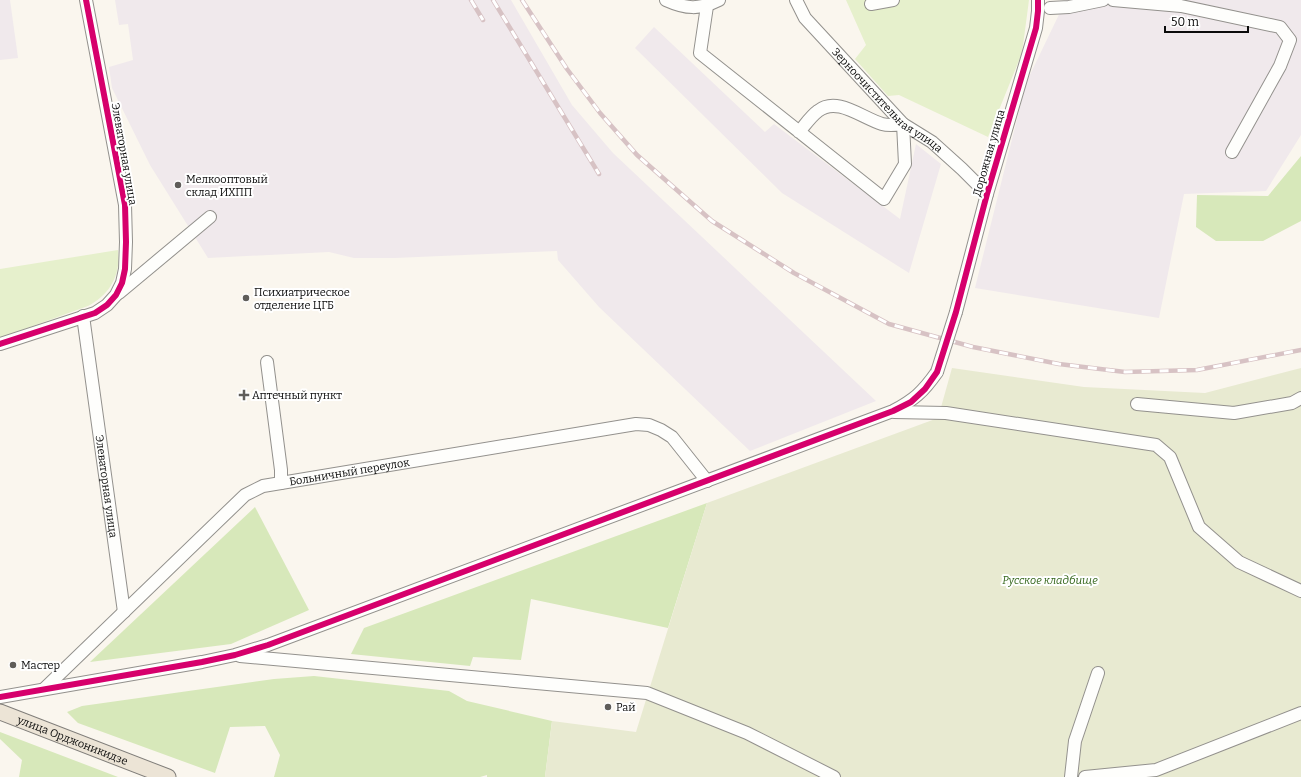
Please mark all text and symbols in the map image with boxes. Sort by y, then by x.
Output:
scale bar [1165,8,1248,34]
text: 50 m [1171,15,1200,29]
street label: Зерноочистительная улица [829,45,945,155]
street label: Элеваторная улица [109,102,139,206]
street label: Дорожная улица [970,108,1008,198]
place label: Мелкооптовый склад ИХПП [186,173,268,199]
marker: Мелкооптовый склад ИХПП [173,180,183,190]
place label: Психиатрическое отделение ЦГБ [254,286,350,312]
marker: Психиатрическое отделение ЦГБ [241,293,251,303]
place label: Аптечный пункт [252,389,342,402]
marker: Аптечный пункт [239,390,249,400]
street label: Элеваторная улица [93,434,120,539]
street label: Больничный переулок [288,455,411,488]
park label: Русское кладбище [1002,574,1098,587]
place label: Мастер [21,659,61,672]
marker: Мастер [8,660,18,670]
place label: Рай [616,701,636,714]
marker: Рай [603,702,613,712]
street label: улица Орджоникидзе [15,713,130,767]

